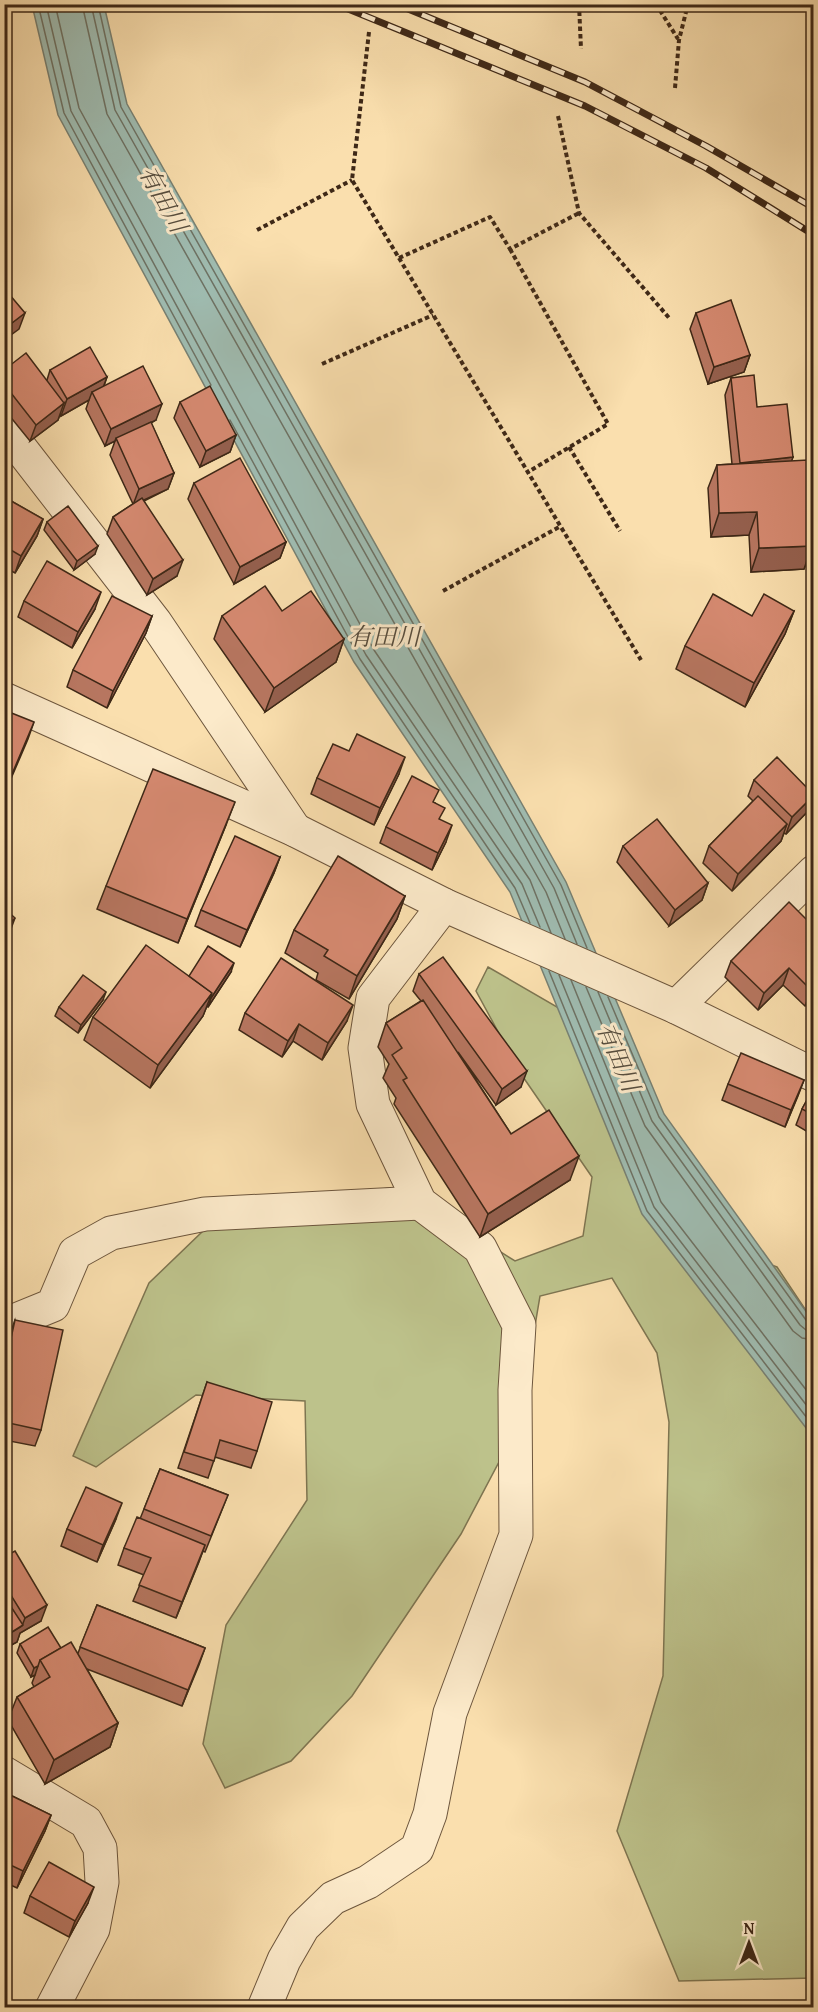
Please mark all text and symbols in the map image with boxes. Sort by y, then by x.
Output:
water label: 有田川 [131,159,198,241]
water label: 有田川 [348,619,423,654]
water label: 有田川 [588,1017,650,1100]
north arrow [719,1913,779,1973]
text: N [744,1916,755,1940]

